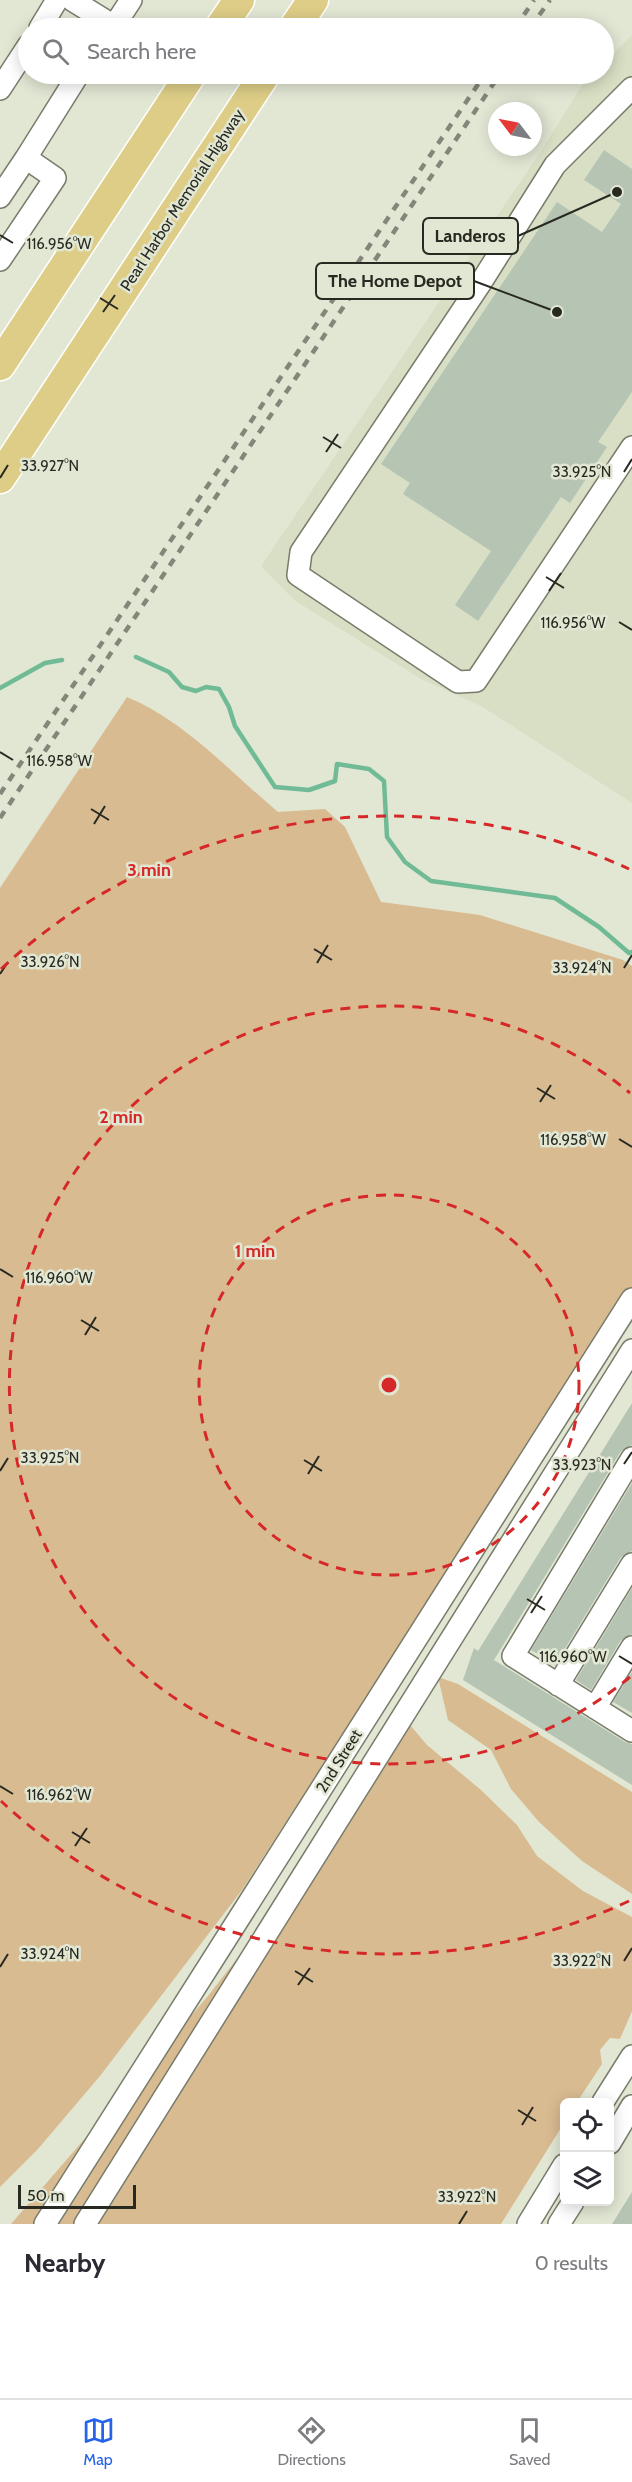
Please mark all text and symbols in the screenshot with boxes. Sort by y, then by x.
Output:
search box [18,18,614,84]
icon: search [39,35,72,68]
text: Search here [87,38,196,65]
north arrow [488,102,542,156]
street label: Pearl Harbor Memorial Highway [116,106,248,294]
callout: Landeros [423,218,518,254]
text: Landeros [434,225,506,247]
text: 116.956°W [27,235,92,253]
callout: The Home Depot [316,263,474,299]
text: The Home Depot [328,270,462,292]
text: 33.927°N [21,457,79,475]
text: 33.925°N [553,463,611,481]
text: 116.956°W [541,614,606,632]
text: 116.958°W [26,752,93,770]
text: 3 min [127,859,171,881]
text: 33.926°N [20,953,80,971]
text: 33.924°N [552,959,612,977]
text: 2 min [99,1106,143,1128]
text: 116.958°W [540,1131,607,1149]
text: 1 min [235,1240,275,1262]
text: 116.960°W [25,1269,94,1287]
centre of rings [379,1375,399,1395]
text: 33.925°N [21,1449,79,1467]
text: 33.923°N [553,1456,611,1474]
text: 116.960°W [539,1648,608,1666]
street label: 2nd Street [312,1725,366,1796]
text: 116.962°W [27,1786,92,1804]
text: 33.924°N [20,1945,80,1963]
text: 33.922°N [553,1952,611,1970]
map controls [560,2098,614,2206]
button: locate [560,2098,614,2152]
button: layers [560,2152,614,2206]
scale bar [18,2182,136,2210]
text: 50 m [27,2186,64,2205]
text: 33.922°N [438,2188,496,2206]
text: Nearby [24,2247,105,2279]
text: 0 results [535,2251,608,2275]
tab: Map [82,2414,115,2469]
tab: Directions [278,2414,346,2469]
tab: Saved [509,2414,550,2469]

